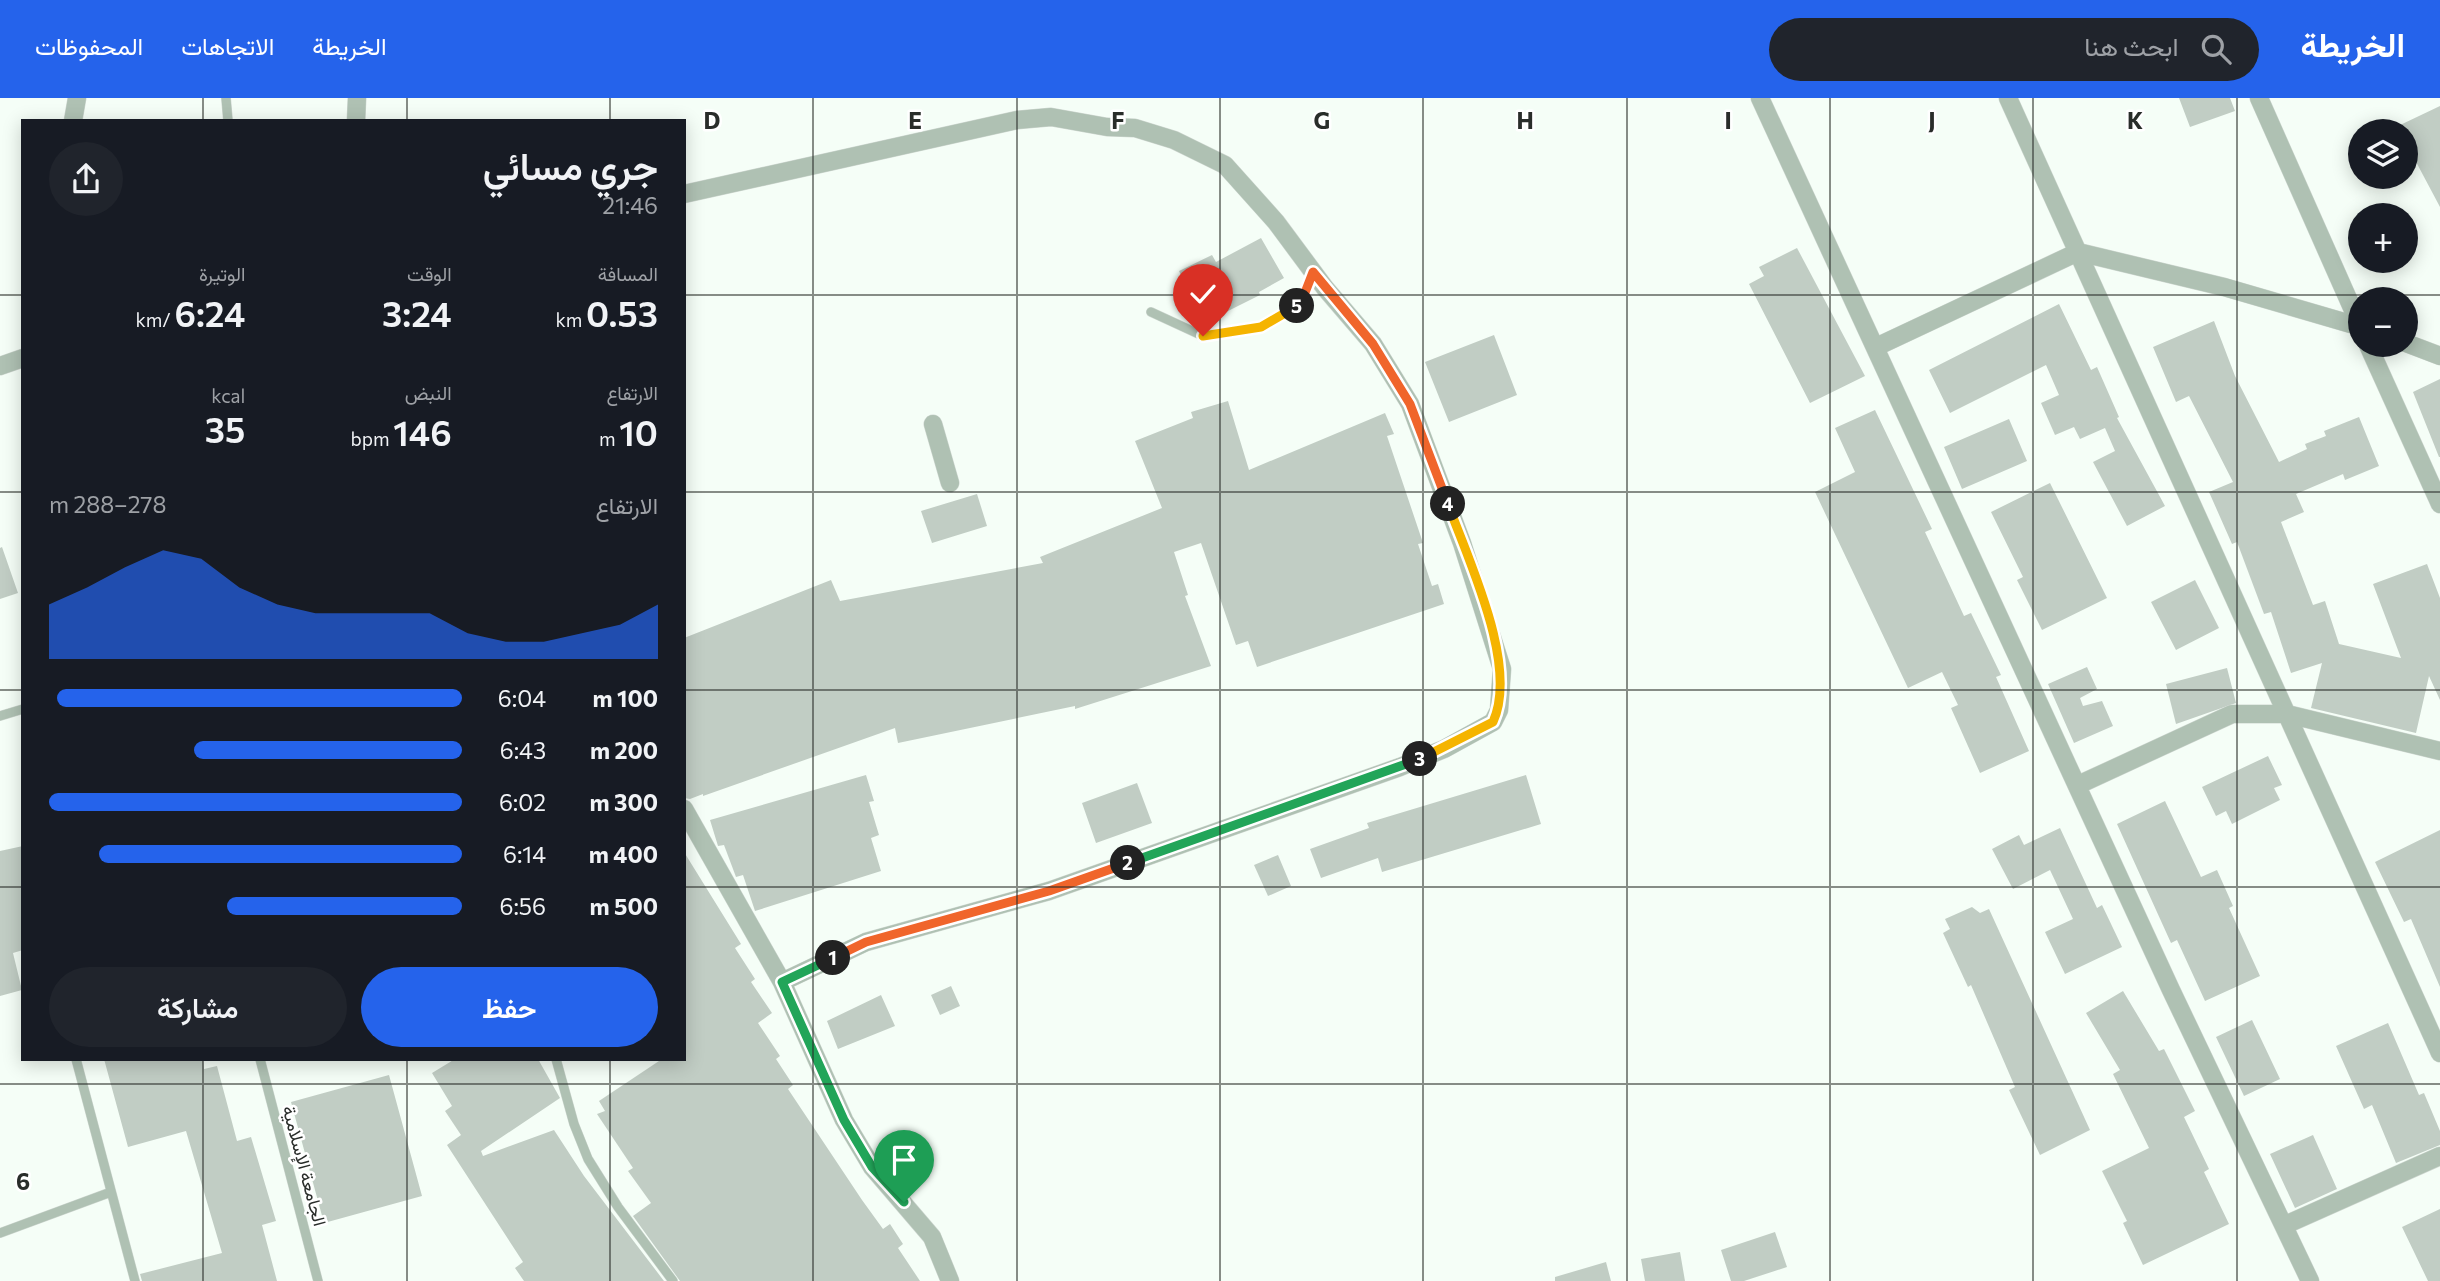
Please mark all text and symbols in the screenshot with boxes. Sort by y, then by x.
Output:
search box [1769,18,2259,81]
text: الخريطة [2301,23,2405,64]
text: ابحث هنا [2084,30,2179,61]
icon: search [2197,30,2235,68]
text: المحفوظات [35,31,143,60]
text: الاتجاهات [181,31,274,60]
text: الخريطة [312,31,387,60]
text: D [704,106,721,134]
text: E [908,106,922,134]
text: F [1111,106,1125,134]
text: G [1314,106,1330,134]
text: H [1516,106,1534,134]
text: I [1724,106,1732,134]
text: J [1928,106,1936,134]
text: K [2127,106,2143,134]
map controls [2348,119,2418,357]
button: layers [2348,119,2418,189]
text: جري مسائي [483,141,658,188]
button: share [49,142,123,216]
text: 21:46 [602,191,658,219]
button: + [2348,203,2418,273]
text: الوتيرة [199,262,245,285]
text: الوقت [407,262,452,285]
text: المسافة [598,262,658,285]
pin [1173,264,1233,336]
icon: check [1184,275,1222,313]
button: − [2348,287,2418,357]
pin: 5 [1280,288,1314,324]
text: 6:24 [174,291,245,334]
text: 3:24 [382,291,452,334]
text: 0.53 [586,291,658,334]
text: 5 [1291,294,1302,317]
text: /km [135,308,174,331]
text: km [555,308,586,331]
text: النبض [405,381,452,404]
text: الارتفاع [606,381,658,404]
text: kcal [211,384,245,407]
text: 35 [205,407,245,450]
text: 146 [393,410,452,453]
text: 10 [619,410,658,453]
text: bpm [351,427,393,450]
text: m [599,427,619,450]
pin: 4 [1430,486,1466,522]
text: 278–288 m [49,490,166,518]
text: الارتفاع [596,491,658,519]
text: 4 [1442,492,1453,515]
text: 6:04 [498,684,546,712]
text: 100 m [593,684,658,712]
text: 6:43 [500,736,546,764]
text: 200 m [590,736,658,764]
pin: 3 [1402,742,1438,776]
text: 3 [1414,747,1425,770]
text: 6:02 [499,788,546,816]
text: 300 m [590,788,658,816]
text: 6:14 [503,840,546,868]
text: 400 m [589,840,658,868]
pin: 2 [1110,846,1146,880]
text: 2 [1122,851,1133,874]
text: 6:56 [499,892,546,920]
text: 500 m [590,892,658,920]
pin: 1 [816,940,850,976]
text: 1 [828,946,837,969]
button: مشاركة [49,967,347,1047]
button: حفظ [361,967,658,1047]
street label: الجامعة الإسلامية [276,1103,332,1229]
pin [874,1130,934,1202]
icon: arrive [885,1141,923,1179]
text: 6 [16,1167,30,1195]

